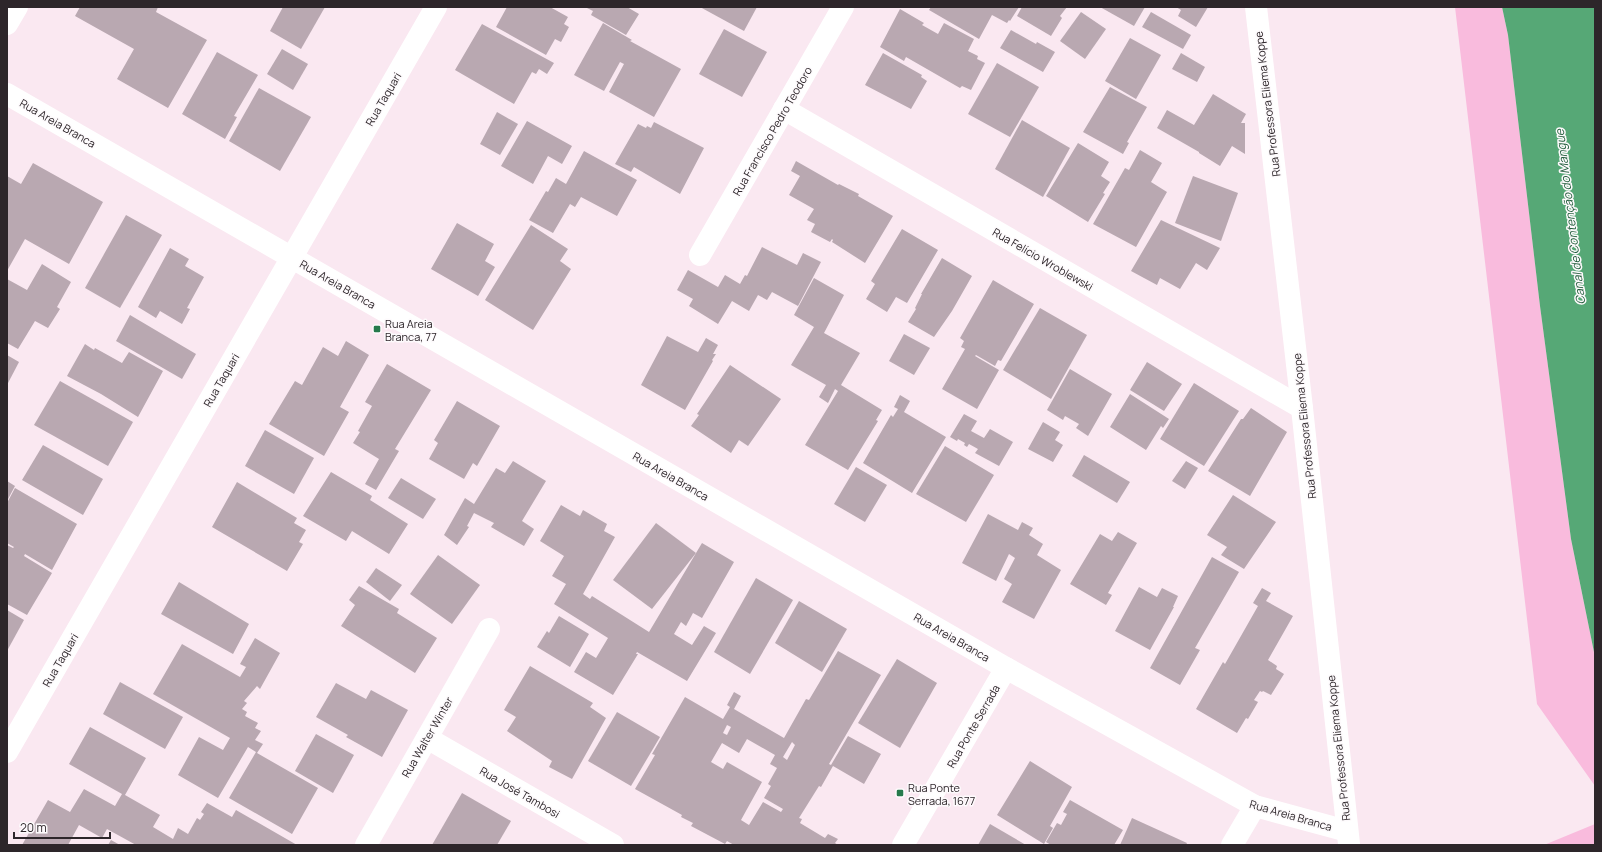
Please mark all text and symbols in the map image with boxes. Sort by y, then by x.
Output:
street label: Rua Professora Eliema Koppe [1251,30,1283,178]
street label: Rua Francisco Pedro Teodoro [729,63,815,198]
street label: Rua Taquari [362,70,404,128]
street label: Rua Areia Branca [17,95,99,151]
water label: Canal de Contenção do Mangue [1551,127,1589,306]
street label: Rua Felício Wroblewski [990,224,1096,294]
street label: Rua Areia Branca [297,256,379,312]
place label: Rua Areia Branca, 77 [385,316,437,344]
marker: Rua Areia Branca, 77 [372,324,382,334]
street label: Rua Taquari [200,351,242,409]
street label: Rua Professora Eliema Koppe [1289,352,1319,500]
street label: Rua Areia Branca [630,448,712,504]
street label: Rua Areia Branca [911,609,993,665]
street label: Rua Taquari [39,631,81,689]
street label: Rua Professora Eliema Koppe [1323,674,1353,822]
street label: Rua Ponte Serrada [943,682,1003,770]
street label: Rua Walter Winter [398,694,456,780]
street label: Rua José Tambosi [477,763,563,821]
place label: Rua Ponte Serrada, 1677 [908,780,975,808]
marker: Rua Ponte Serrada, 1677 [895,788,905,798]
street label: Rua Areia Branca [1248,796,1334,834]
scale bar [14,814,110,840]
text: 20 m [20,819,47,836]

